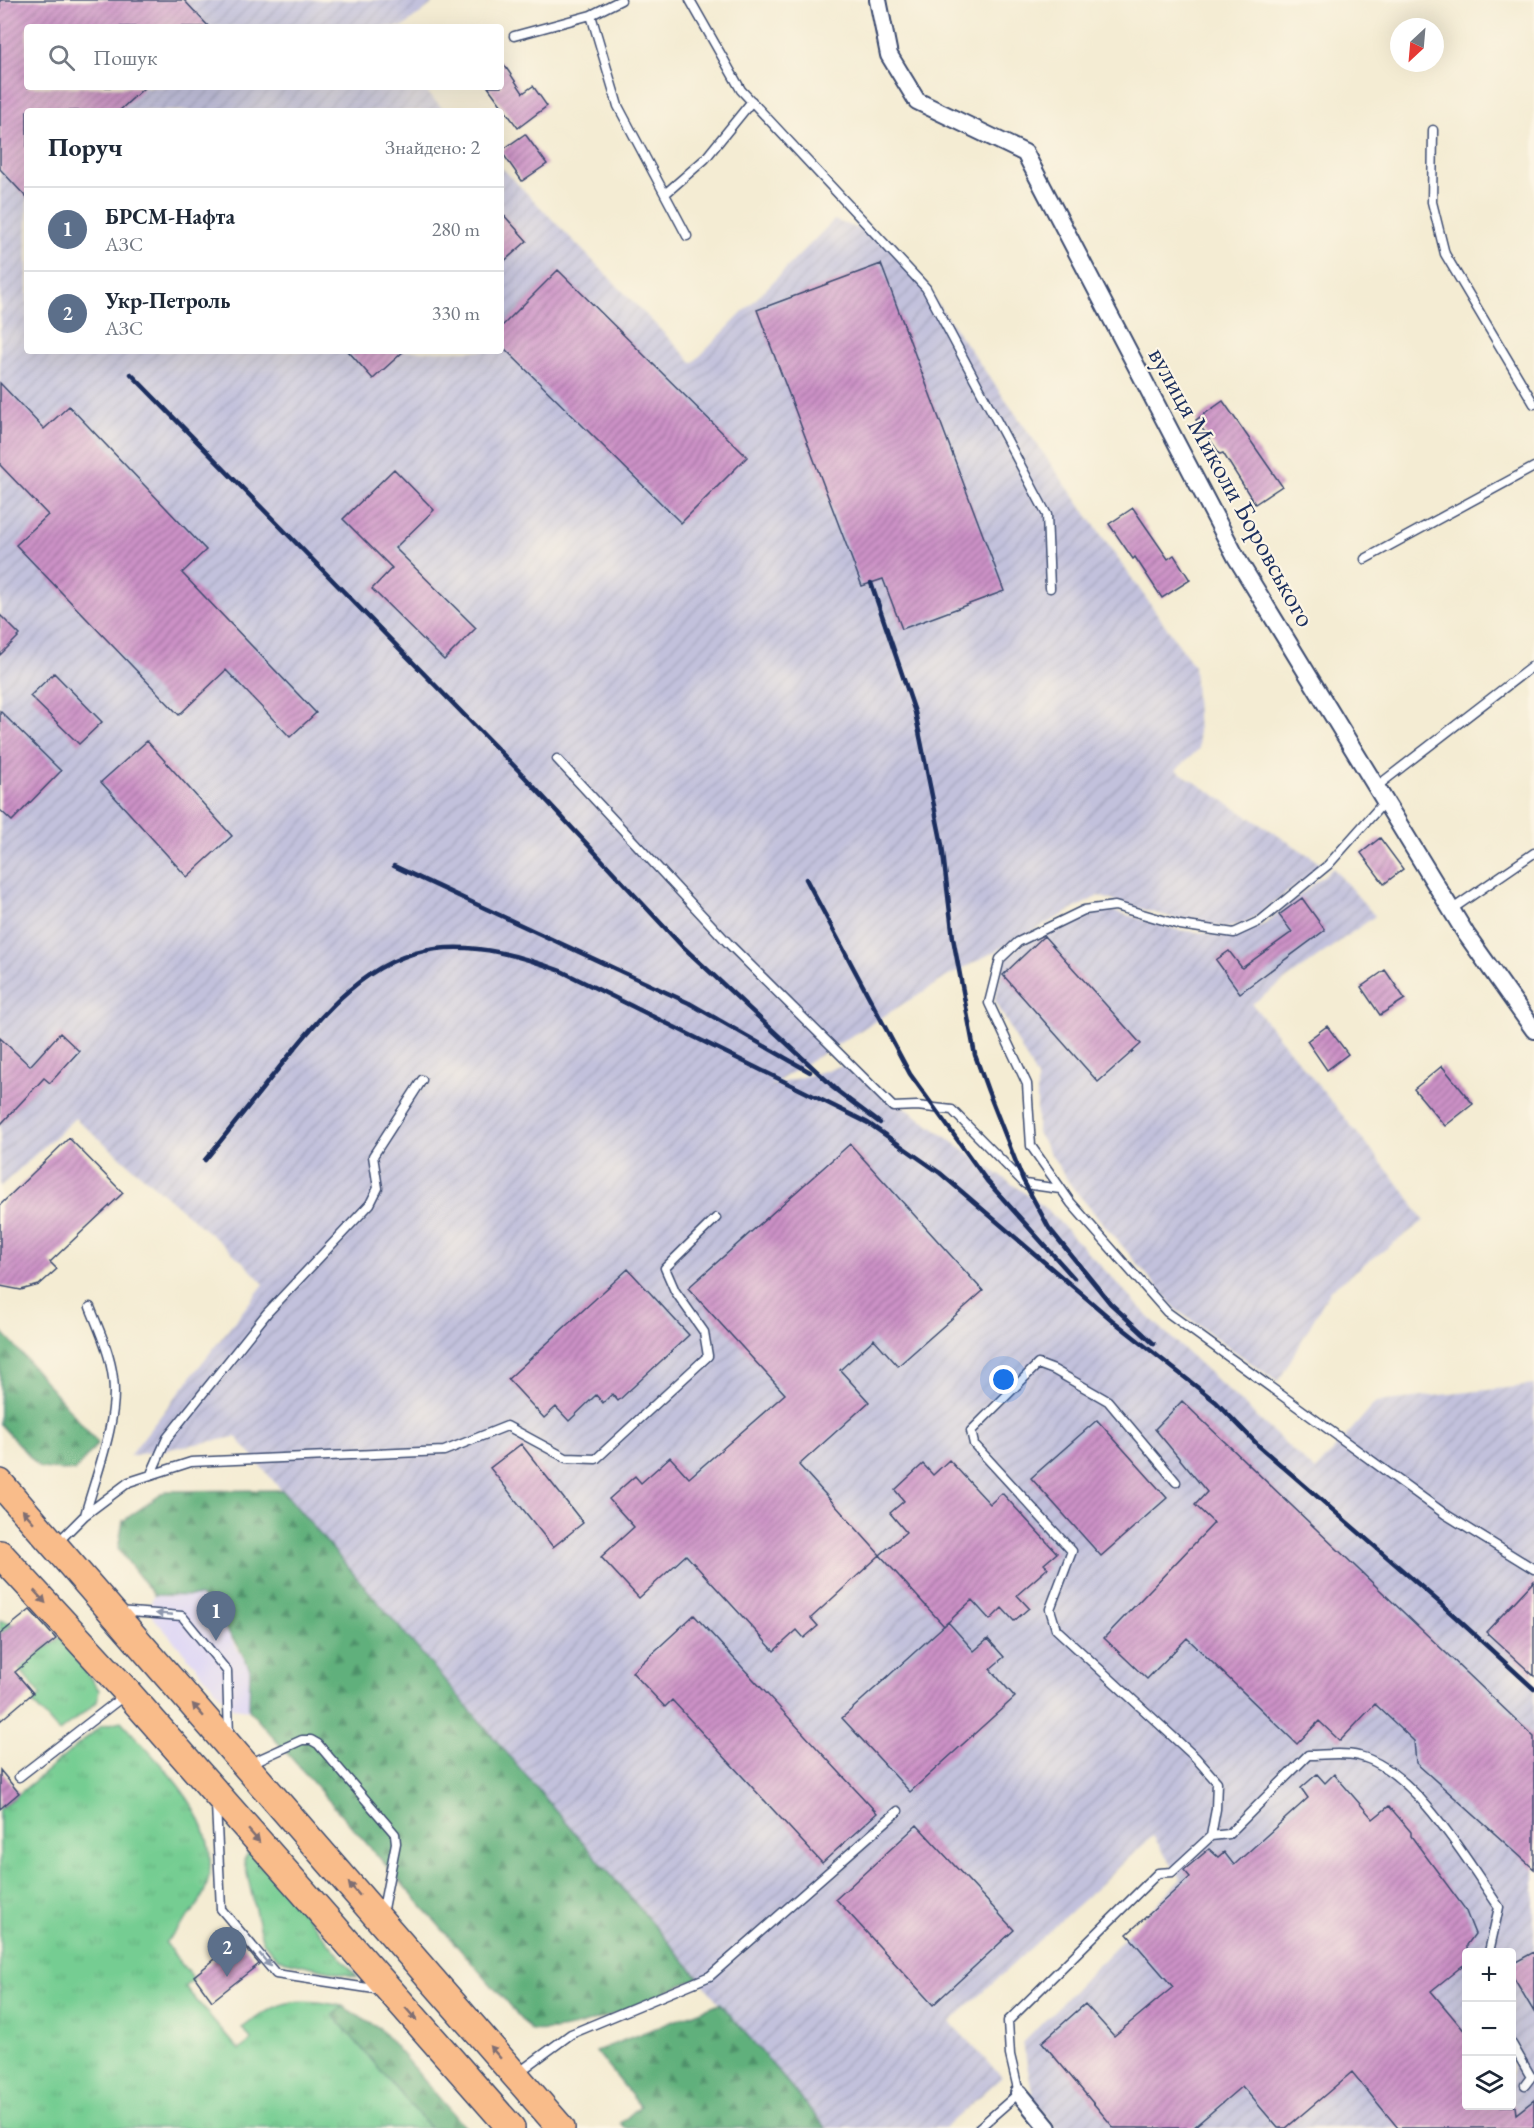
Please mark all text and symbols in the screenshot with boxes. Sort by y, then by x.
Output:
north arrow [1390,18,1444,72]
search box [24,24,504,90]
icon: search [45,41,78,74]
text: Пошук [93,43,157,72]
text: Поруч [48,130,123,164]
text: Знайдено: 2 [385,134,480,160]
text: БРСМ-Нафта [105,202,235,231]
text: 1 [62,216,73,242]
text: 280 m [432,216,480,242]
text: АЗС [105,231,143,257]
text: Укр-Петроль [105,286,231,315]
text: 2 [62,300,73,326]
text: 330 m [432,300,480,326]
text: АЗС [105,315,143,341]
street label: вулиця Миколи Боровського [1141,341,1324,633]
your location [989,1365,1018,1394]
one-way arrow [22,1509,35,1524]
one-way arrow [33,1590,47,1605]
pin: 1 [196,1592,236,1641]
one-way arrow [155,1610,174,1619]
one-way arrow [192,1703,205,1718]
one-way arrow [247,1828,260,1843]
one-way arrow [347,1881,360,1897]
pin: 2 [208,1928,246,1977]
map controls [1462,1948,1516,2110]
button: + [1462,1948,1516,2002]
one-way arrow [258,1952,271,1968]
button: − [1462,2002,1516,2056]
one-way arrow [404,2006,417,2021]
one-way arrow [489,2045,502,2060]
button: layers [1462,2056,1516,2110]

